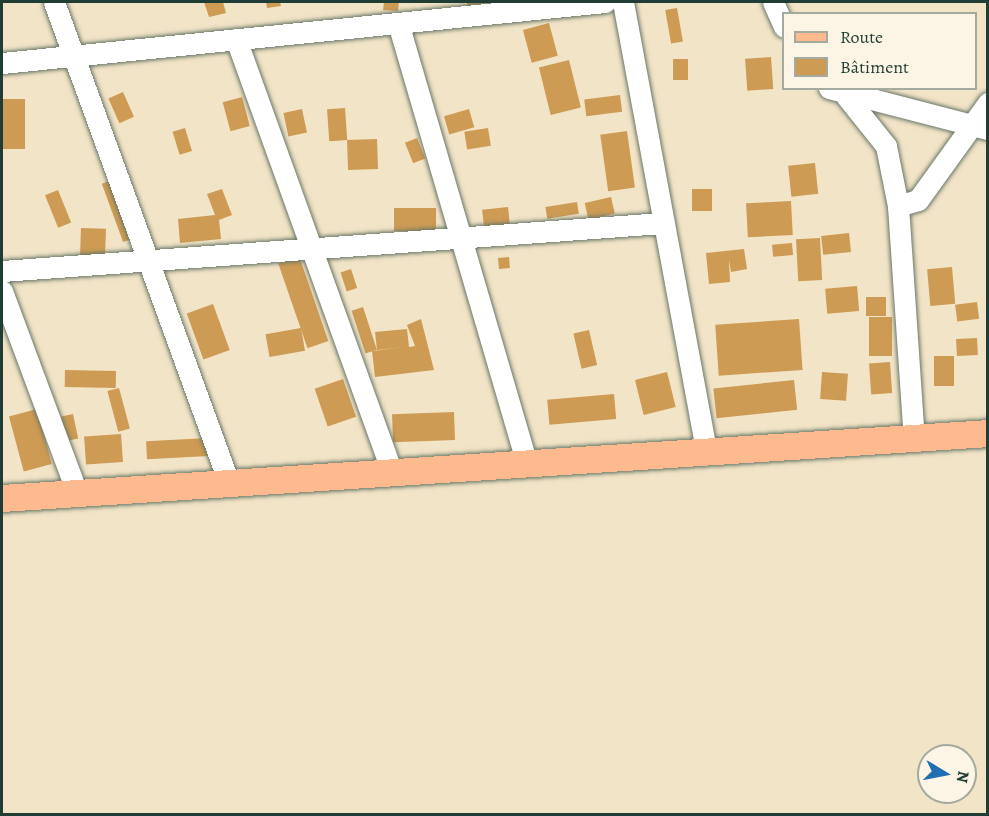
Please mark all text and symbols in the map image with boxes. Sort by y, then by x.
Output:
legend [782,12,977,90]
text: Route [840,25,883,49]
text: Bâtiment [840,55,909,79]
north arrow [917,744,977,804]
text: N [951,769,975,784]

